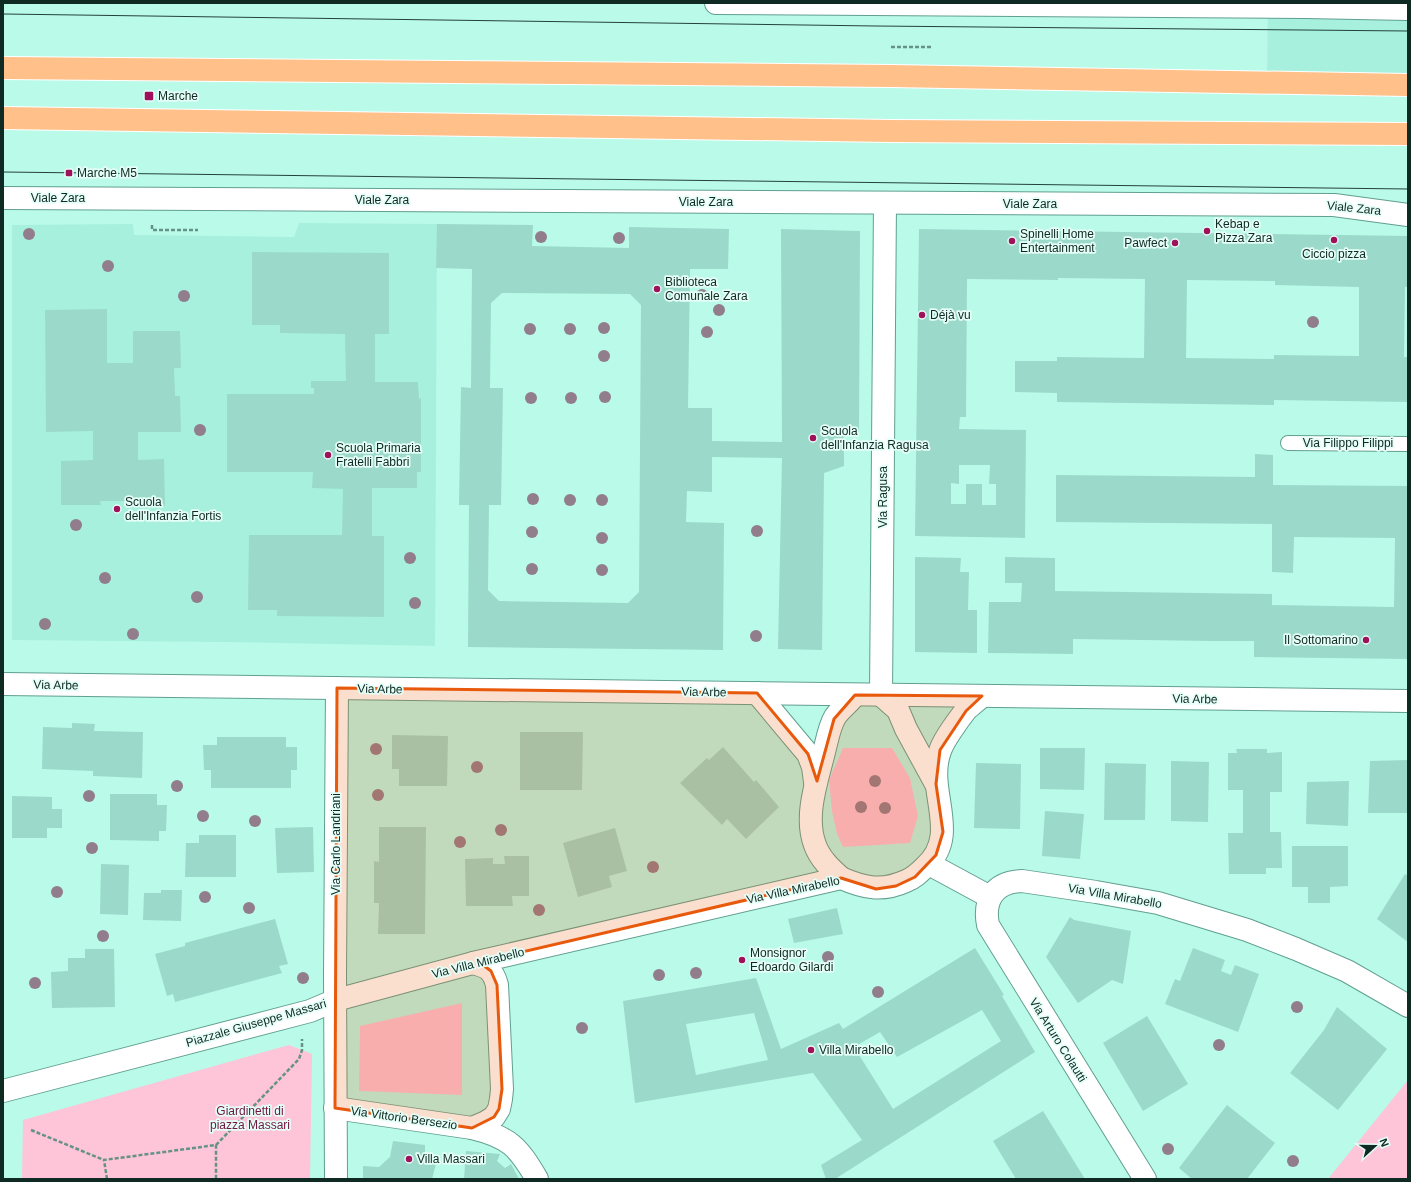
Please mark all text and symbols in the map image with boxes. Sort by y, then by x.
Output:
place label: Marche [158,89,198,103]
marker: Marche [143,90,155,102]
place label: Marche M5 [77,166,137,180]
marker: Marche M5 [64,168,74,178]
street label: Viale Zara [31,191,86,205]
street label: Viale Zara [355,193,410,207]
street label: Viale Zara [679,195,734,209]
street label: Viale Zara [1003,197,1058,211]
street label: Viale Zara [1326,198,1382,218]
place label: Kebap e Pizza Zara [1215,217,1273,245]
marker: Kebap e Pizza Zara [1202,226,1212,236]
place label: Spinelli Home Entertainment [1020,227,1095,255]
marker: Ciccio pizza [1329,235,1339,245]
marker: Spinelli Home Entertainment [1007,236,1017,246]
place label: Pawfect [1124,236,1168,250]
marker: Pawfect [1170,238,1180,248]
place label: Ciccio pizza [1302,247,1366,261]
place label: Biblioteca Comunale Zara [665,275,748,303]
marker: Biblioteca Comunale Zara [652,284,662,294]
place label: Déjà vu [930,308,971,322]
marker: Déjà vu [917,310,927,320]
place label: Scuola dell'Infanzia Ragusa [821,424,929,452]
marker: Scuola dell'Infanzia Ragusa [808,433,818,443]
street label: Via Filippo Filippi [1303,436,1393,450]
place label: Scuola Primaria Fratelli Fabbri [336,441,421,469]
marker: Scuola Primaria Fratelli Fabbri [323,450,333,460]
street label: Via Ragusa [876,466,890,528]
place label: Scuola dell'Infanzia Fortis [125,495,221,523]
marker: Scuola dell'Infanzia Fortis [112,504,122,514]
place label: Il Sottomarino [1284,633,1358,647]
marker: Il Sottomarino [1361,635,1371,645]
street label: Via Arbe [33,678,79,692]
street label: Via Arbe [357,682,403,696]
street label: Via Arbe [681,685,727,699]
street label: Via Arbe [1172,692,1218,706]
street label: Via Carlo Landriani [329,793,343,895]
street label: Via Villa Mirabello [745,873,841,907]
street label: Via Villa Mirabello [1067,881,1163,911]
street label: Via Villa Mirabello [430,945,526,981]
place label: Monsignor Edoardo Gilardi [750,946,833,974]
marker: Monsignor Edoardo Gilardi [737,955,747,965]
street label: Via Arturo Colautti [1026,995,1090,1085]
street label: Piazzale Giuseppe Massari [184,996,328,1050]
place label: Villa Mirabello [819,1043,894,1057]
marker: Villa Mirabello [806,1045,816,1055]
park label: Giardinetti di piazza Massari [210,1104,290,1132]
street label: Via Vittorio Bersezio [350,1104,459,1132]
north arrow [1355,1126,1395,1166]
text: N [1377,1137,1391,1148]
place label: Villa Massari [417,1152,485,1166]
marker: Villa Massari [404,1154,414,1164]

